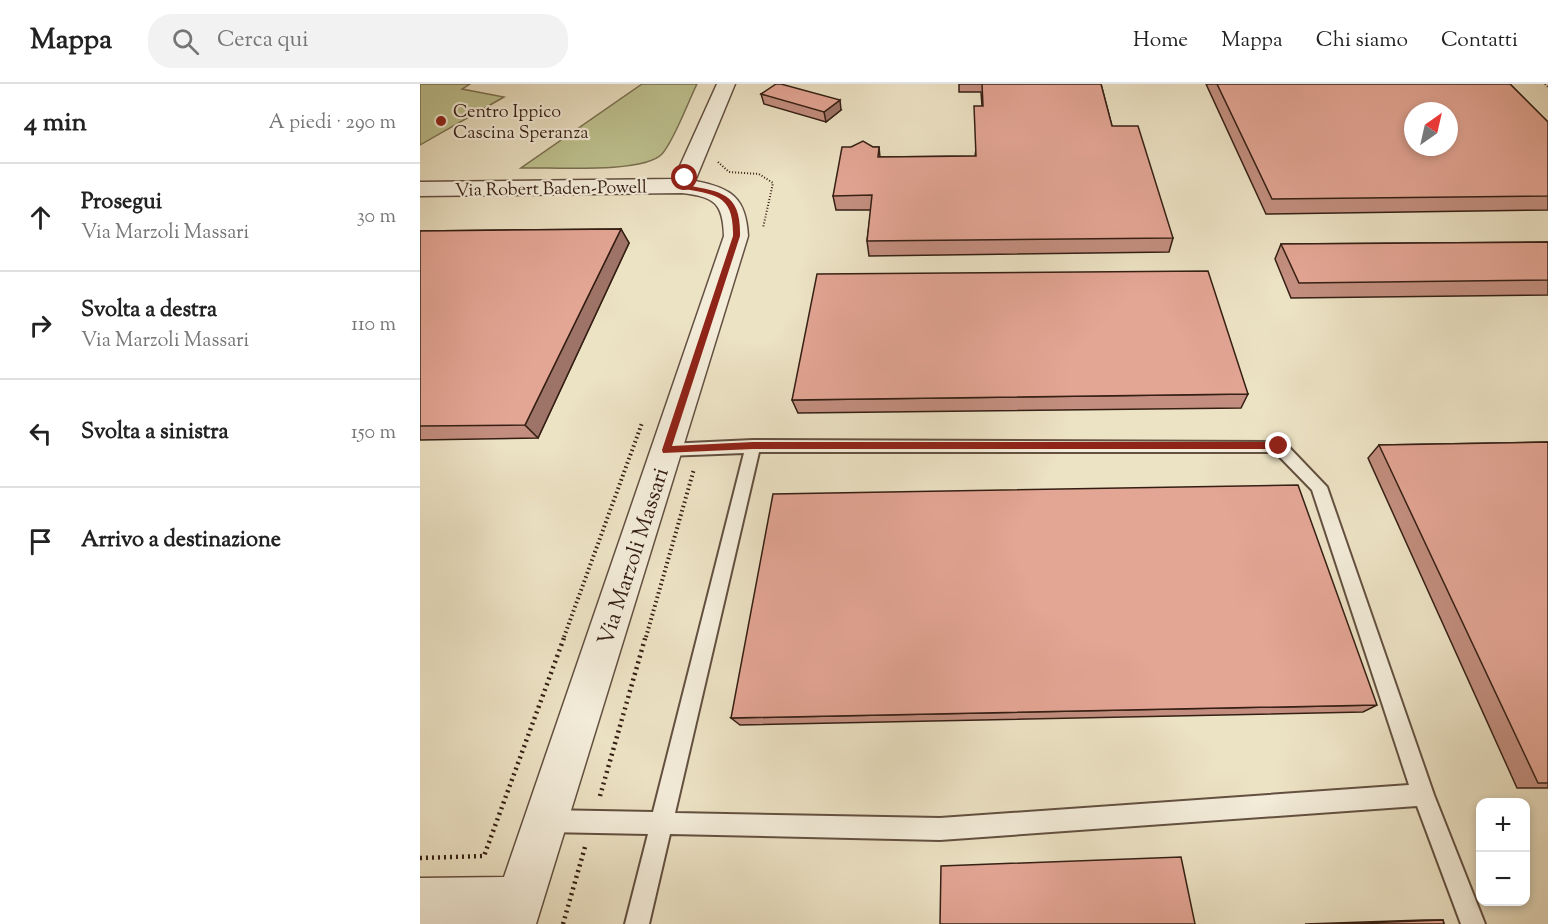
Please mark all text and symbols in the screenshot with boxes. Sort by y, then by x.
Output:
search box [148,14,568,68]
text: Mappa [30,21,112,61]
icon: search [169,25,202,58]
text: Cerca qui [217,25,308,57]
text: Home [1133,26,1188,56]
text: Mappa [1221,26,1283,56]
text: Chi siamo [1316,26,1408,56]
text: Contatti [1441,26,1518,56]
place label: Centro Ippico Cascina Speranza [453,100,589,147]
north arrow [1404,102,1458,156]
text: 4 min [24,105,87,142]
text: A piedi · 290 m [269,109,396,138]
marker: Centro Ippico Cascina Speranza [434,114,448,128]
route start [671,164,697,190]
street label: Via Robert Baden-Powell [455,175,647,205]
text: Prosegui [81,187,162,219]
icon: ahead [24,201,57,234]
text: 30 m [357,203,396,232]
text: Via Marzoli Massari [81,219,249,248]
text: Svolta a destra [81,295,217,327]
icon: right [24,309,57,342]
text: 110 m [351,311,396,340]
text: Via Marzoli Massari [81,327,249,356]
icon: left [24,417,57,450]
text: Svolta a sinistra [81,417,229,449]
text: 150 m [351,419,396,448]
route end [1265,432,1291,458]
street label: Via Marzoli Massari [591,464,679,650]
icon: arrive [24,525,57,558]
text: Arrivo a destinazione [81,525,281,557]
map controls [1476,798,1530,906]
button: + [1476,798,1530,852]
button: − [1476,852,1530,906]

